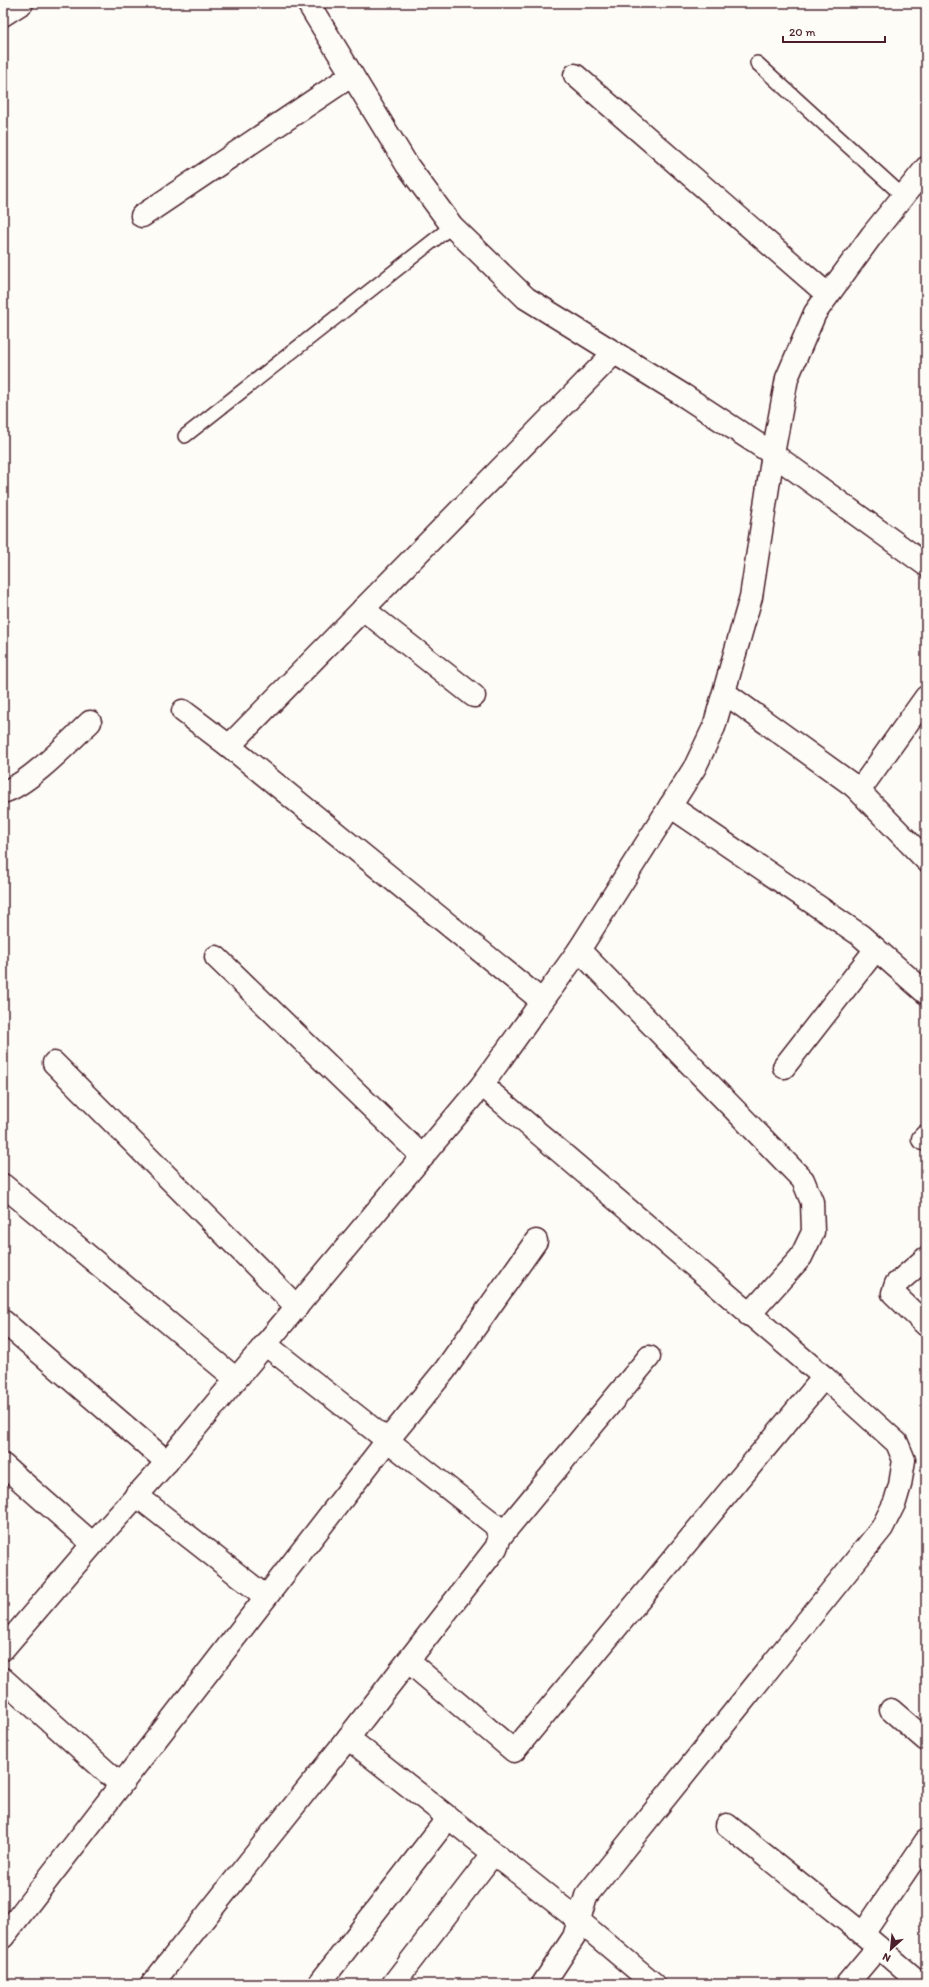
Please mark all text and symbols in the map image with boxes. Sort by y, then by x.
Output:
scale bar [783,18,885,44]
text: 20 m [789,25,816,39]
north arrow [871,1929,911,1969]
text: N [880,1950,893,1965]

